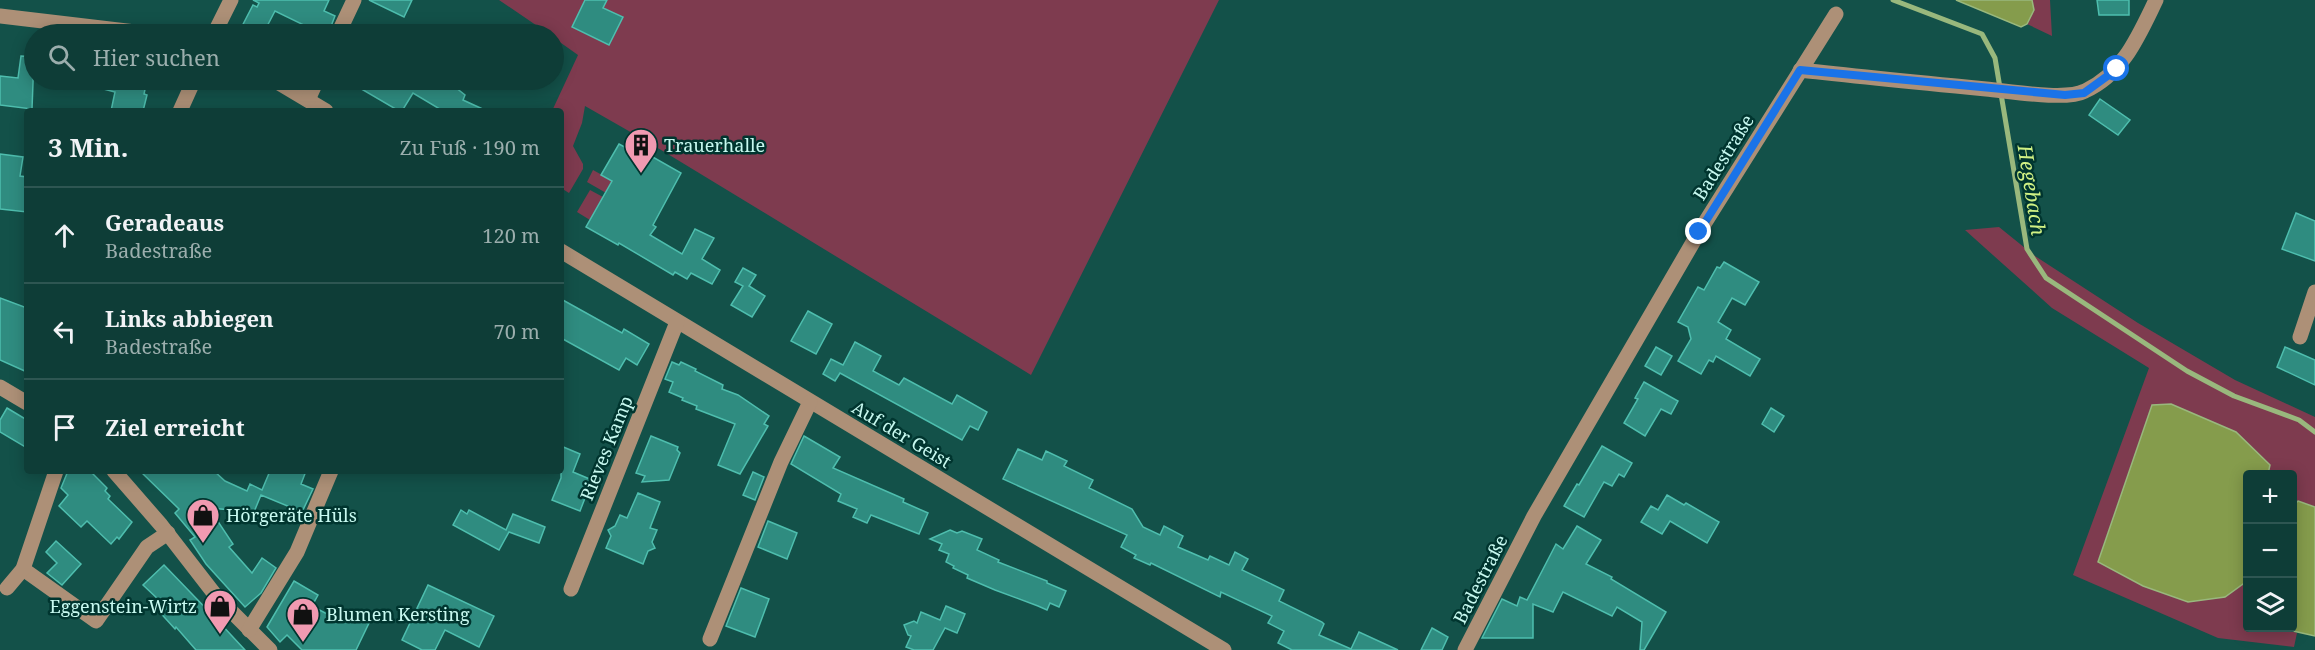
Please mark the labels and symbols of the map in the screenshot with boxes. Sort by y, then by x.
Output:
route start [2103,55,2129,81]
street label: Badestraße [1687,110,1759,204]
building icon: Trauerhalle [623,127,659,174]
place label: Trauerhalle [664,133,765,157]
water label: Hegebach [2011,142,2052,237]
route end [1685,218,1711,244]
street label: Rieves Kamp [574,392,638,504]
street label: Auf der Geist [848,395,956,473]
shop icon: Hörgeräte Hüls [185,497,221,544]
place label: Hörgeräte Hüls [226,503,357,527]
street label: Badestraße [1447,531,1513,627]
shop icon: Eggenstein-Wirtz [202,588,238,635]
place label: Eggenstein-Wirtz [50,594,197,618]
shop icon: Blumen Kersting [285,596,321,643]
place label: Blumen Kersting [326,602,470,626]

